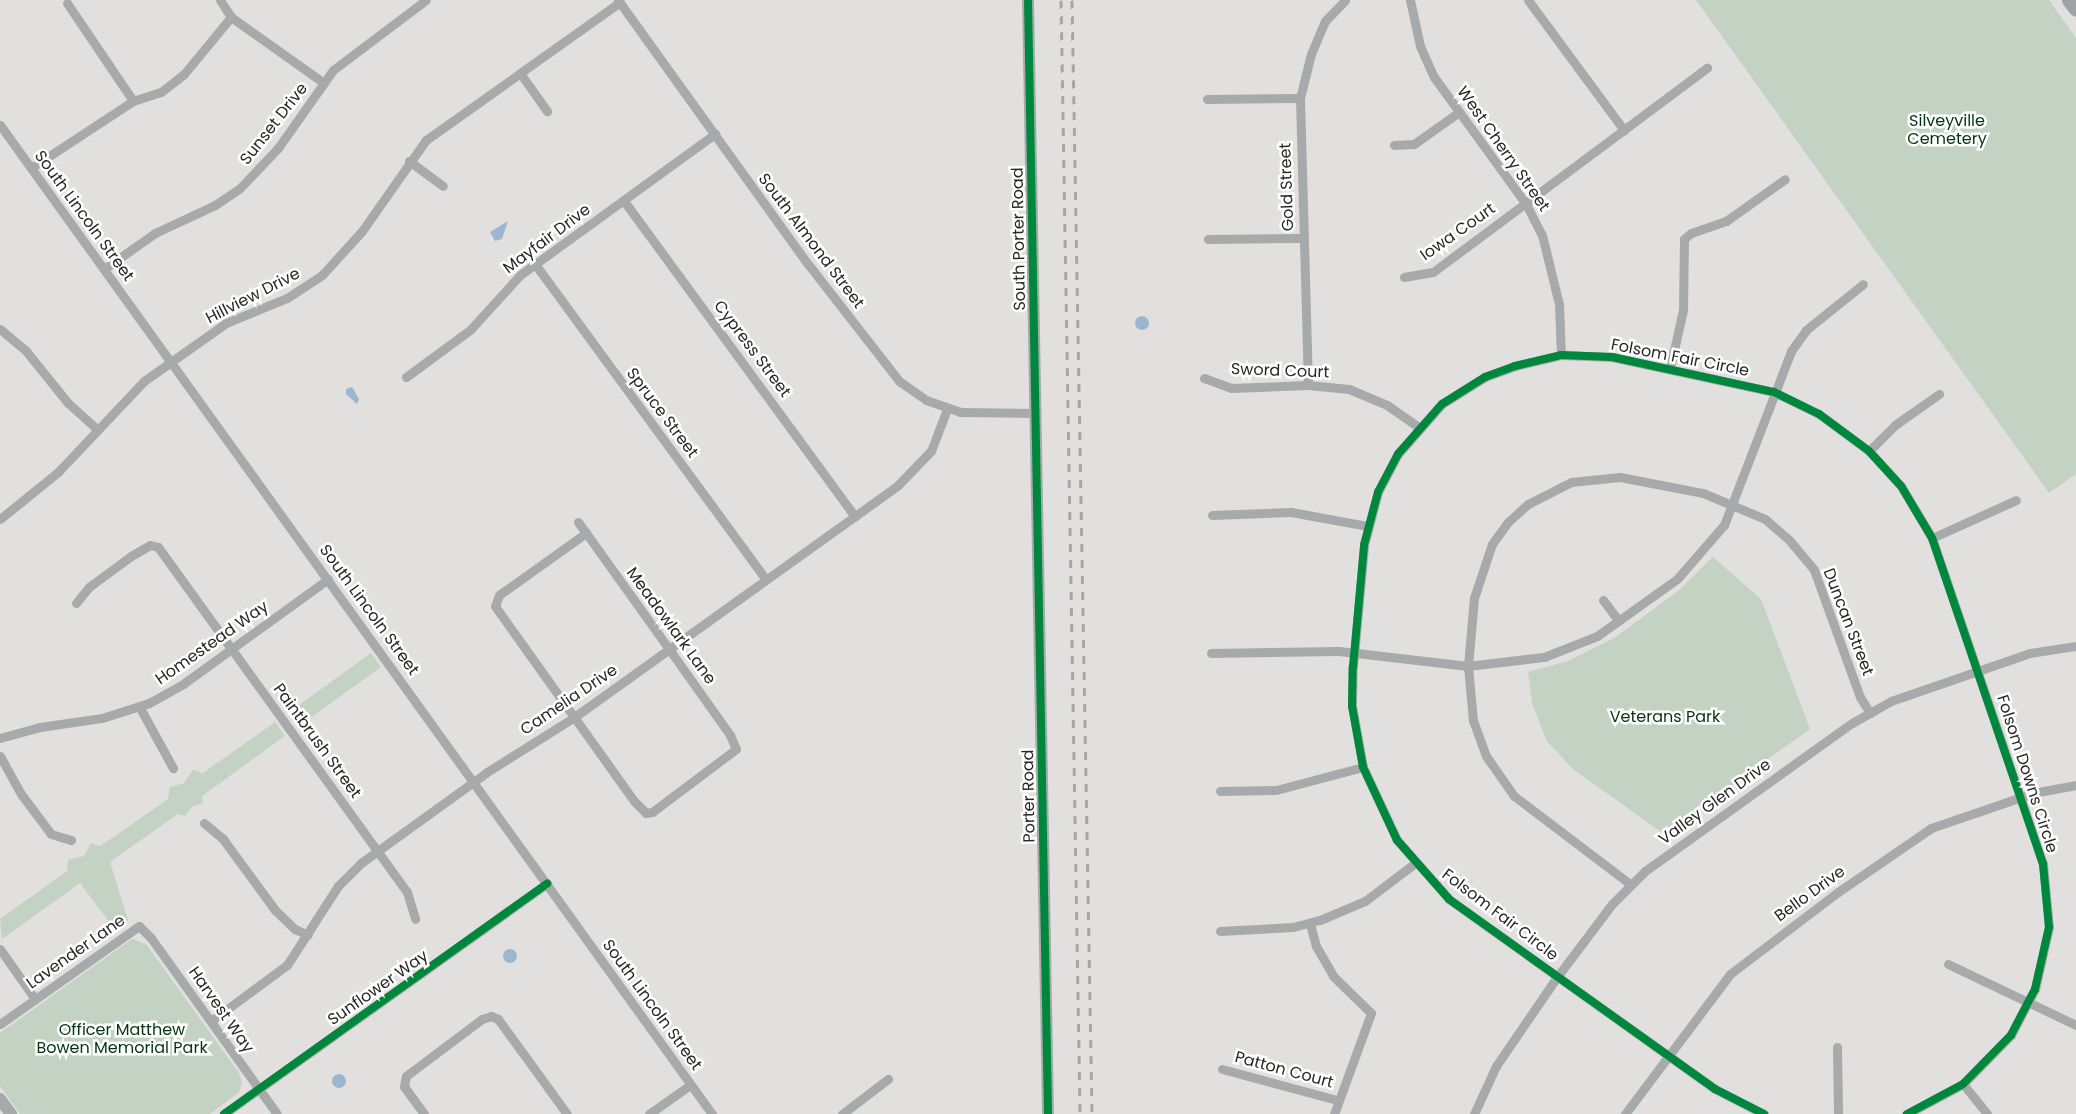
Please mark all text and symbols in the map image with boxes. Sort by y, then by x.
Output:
street label: Sunset Drive [236,79,312,169]
street label: West Cherry Street [1453,83,1553,215]
park label: Silveyville Cemetery [1907,111,1987,149]
street label: Gold Street [1276,142,1298,232]
street label: South Lincoln Street [30,147,138,285]
street label: South Porter Road [1008,167,1030,311]
street label: South Almond Street [754,170,868,312]
street label: Iowa Court [1417,199,1499,265]
street label: Mayfair Drive [500,200,594,278]
street label: Hillview Drive [203,264,303,328]
street label: Cypress Street [709,297,795,401]
street label: Folsom Fair Circle [1609,335,1751,381]
street label: Sword Court [1230,360,1330,382]
street label: Spruce Street [622,364,702,462]
street label: South Lincoln Street [315,541,423,679]
street label: Meadowlark Lane [622,564,720,688]
street label: Duncan Street [1819,565,1877,679]
street label: Homestead Way [152,597,272,689]
street label: Camelia Drive [517,661,621,739]
street label: Paintbrush Street [269,680,365,802]
street label: Folsom Downs Circle [1992,693,2062,855]
park label: Veterans Park [1610,707,1720,727]
street label: Porter Road [1019,749,1039,843]
street label: Valley Glen Drive [1655,755,1775,849]
street label: Bello Drive [1771,862,1849,926]
street label: Folsom Fair Circle [1438,865,1562,965]
street label: Lavender Lane [23,911,129,993]
street label: South Lincoln Street [598,936,706,1074]
street label: Sunflower Way [324,946,432,1030]
street label: Harvest Way [184,963,258,1057]
park label: Officer Matthew Bowen Memorial Park [36,1020,208,1058]
street label: Patton Court [1233,1048,1335,1092]

